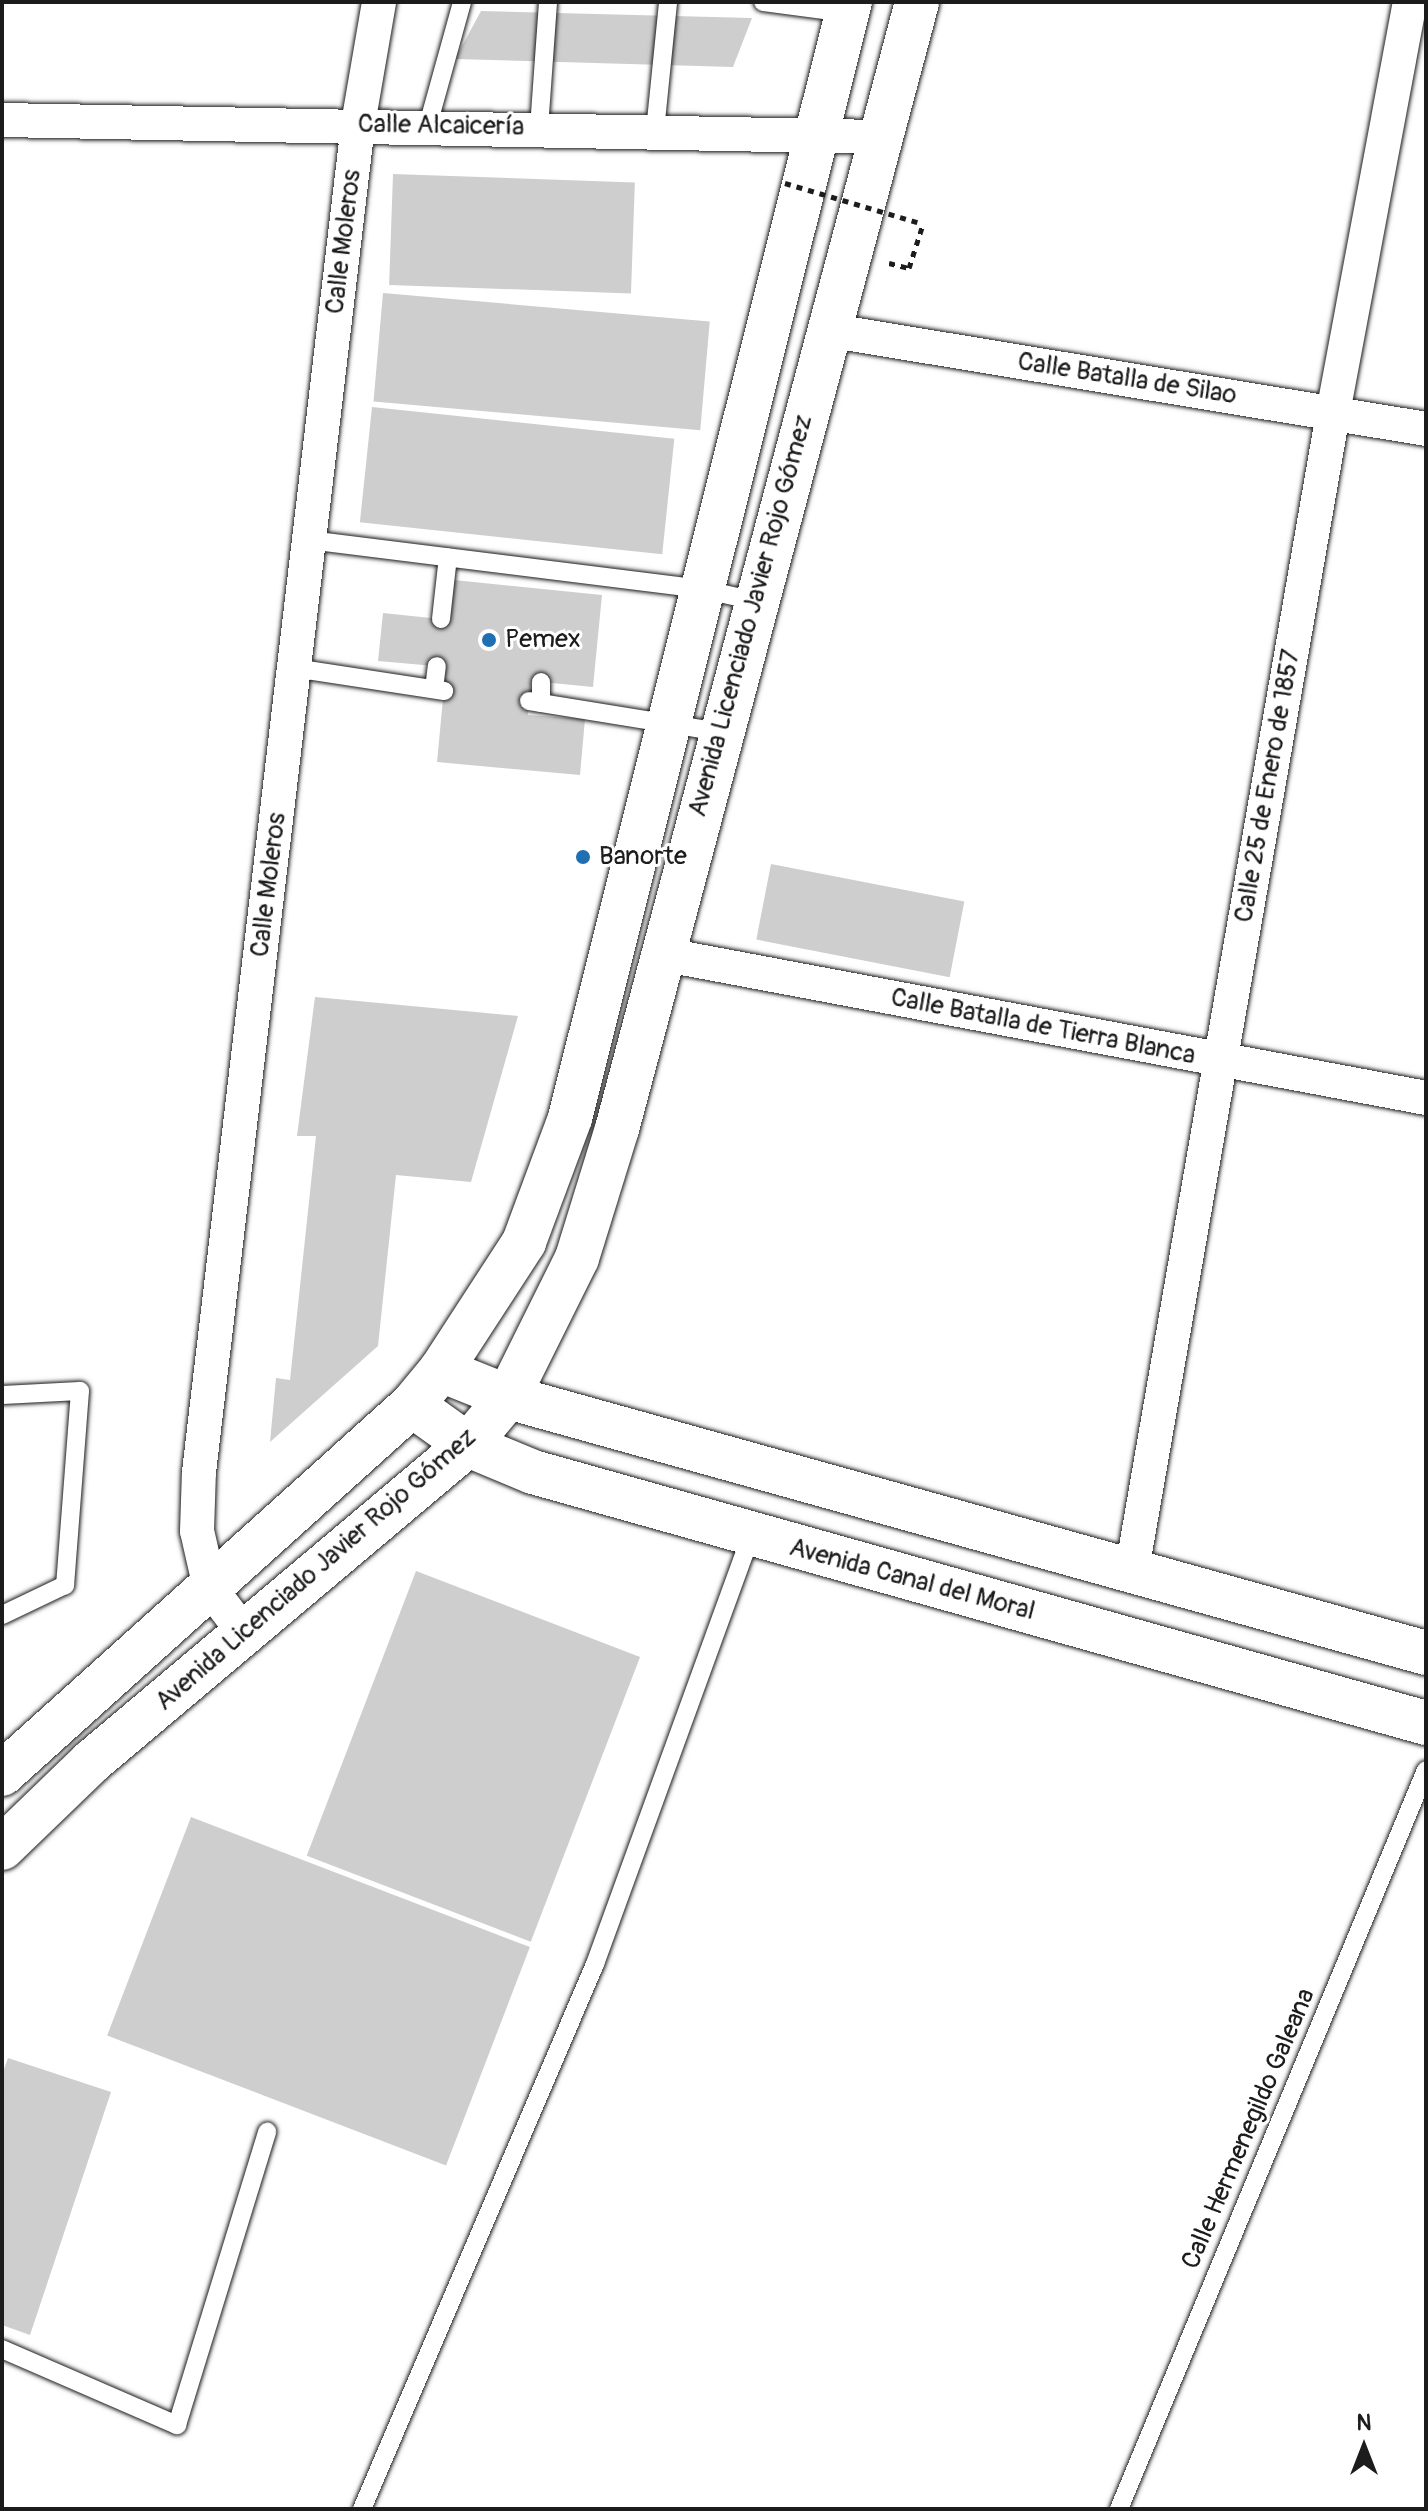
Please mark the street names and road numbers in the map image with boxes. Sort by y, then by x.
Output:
street label: Calle Alcaicería [357,109,525,143]
street label: Calle Moleros [320,168,368,316]
street label: Calle Batalla de Silao [1015,346,1239,412]
street label: Avenida Licenciado Javier Rojo Gómez [682,412,820,820]
street label: Calle 25 de Enero de 1857 [1229,647,1307,925]
street label: Calle Moleros [245,811,293,959]
street label: Calle Batalla de Tierra Blanca [888,982,1198,1072]
street label: Avenida Licenciado Javier Rojo Gómez [149,1422,483,1718]
street label: Avenida Canal del Moral [786,1532,1038,1628]
street label: Calle Hermenegildo Galeana [1176,1984,1322,2274]

